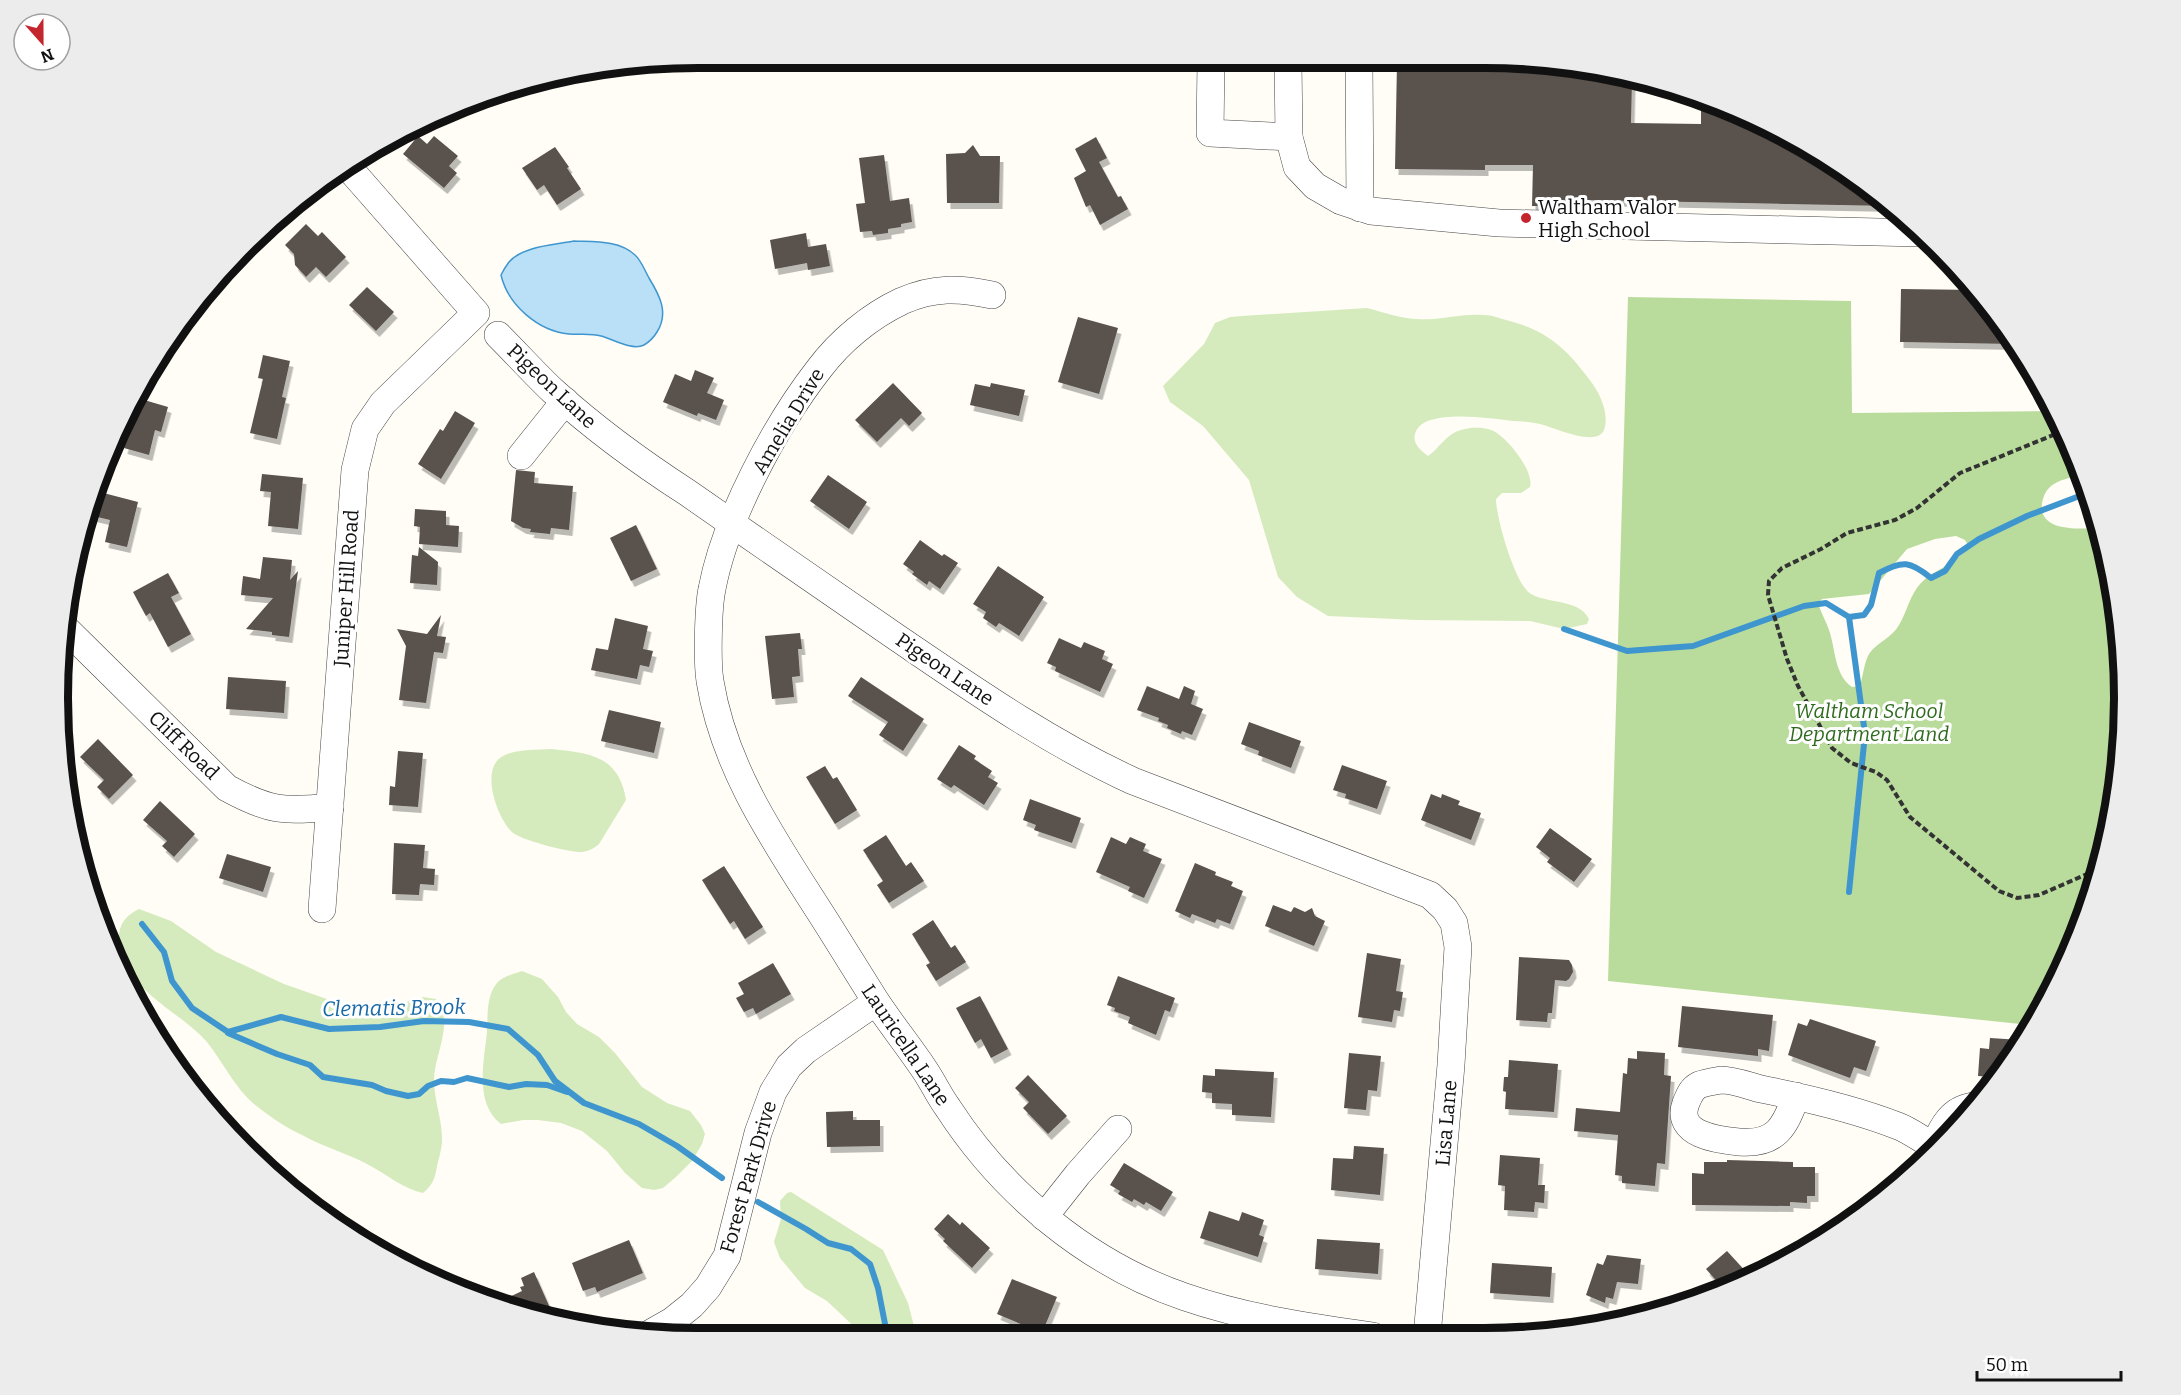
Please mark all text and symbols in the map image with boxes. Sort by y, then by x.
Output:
north arrow [12,12,72,72]
text: N [38,44,56,67]
place label: Waltham Valor High School [1538,195,1676,242]
marker: Waltham Valor High School [1519,211,1533,225]
street label: Pigeon Lane [502,339,602,433]
street label: Amelia Drive [747,364,829,478]
street label: Juniper Hill Road [328,508,363,668]
street label: Pigeon Lane [891,627,999,711]
park label: Waltham School Department Land [1789,699,1949,746]
street label: Cliff Road [144,706,224,785]
street label: Lauricella Lane [857,980,955,1110]
water label: Clematis Brook [322,994,467,1022]
street label: Lisa Lane [1430,1079,1462,1167]
street label: Forest Park Drive [715,1098,781,1256]
scale bar [1977,1344,2121,1382]
text: 50 m [1986,1354,2028,1376]

